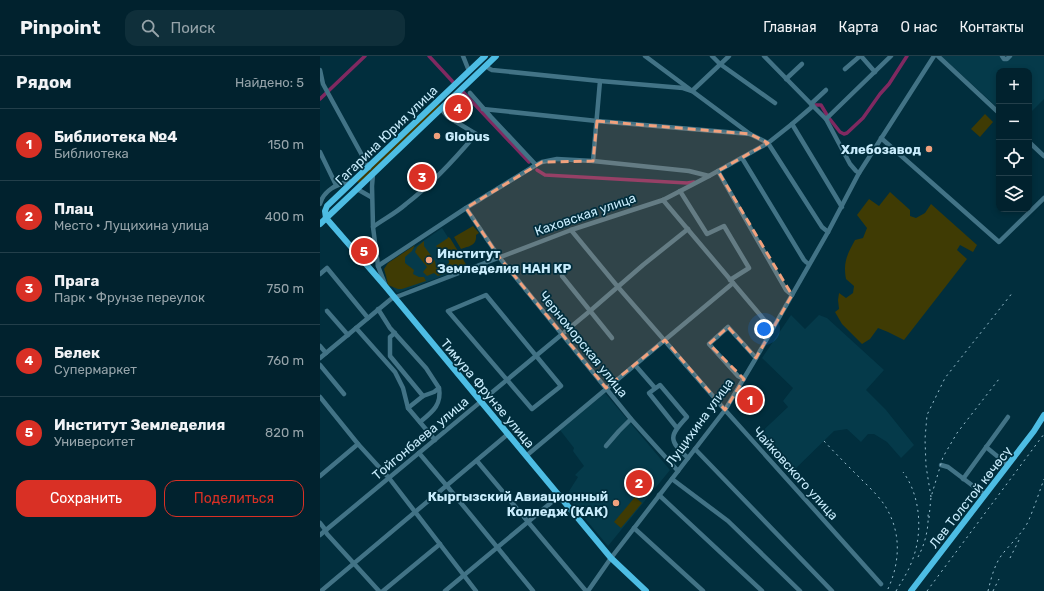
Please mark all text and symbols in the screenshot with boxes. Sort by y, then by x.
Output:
search box [125,10,405,46]
text: Pinpoint [20,16,101,39]
icon: search [139,17,161,39]
text: Поиск [171,19,215,37]
text: Главная [763,19,817,36]
text: Карта [839,19,879,36]
text: О нас [901,19,937,36]
text: Контакты [959,19,1024,36]
map controls [996,68,1032,212]
button: + [996,68,1032,104]
text: Рядом [16,72,72,92]
text: Найдено: 5 [235,75,304,90]
street label: Гагарина Юрия улица [332,83,441,188]
pin: 4 [445,93,471,123]
button: − [996,104,1032,140]
text: Библиотека №4 [54,128,178,146]
place label: Globus [445,129,490,144]
marker: Globus [432,131,442,141]
text: 1 [26,137,32,152]
text: 150 m [268,137,304,152]
button: locate [996,140,1032,176]
place label: Хлебозавод [841,142,921,157]
marker: Хлебозавод [924,144,934,154]
text: Библиотека [54,146,129,161]
pin: 3 [409,162,435,192]
button: layers [996,176,1032,212]
street label: Каховская улица [532,190,638,239]
text: Плац [54,200,93,218]
text: 2 [25,209,33,224]
text: 400 m [265,209,304,224]
text: Место · Лущихина улица [54,218,209,233]
pin: 5 [351,236,377,266]
place label: Институт Земледелия НАН КР [437,246,571,276]
marker: Институт Земледелия НАН КР [424,255,434,265]
text: Прага [54,272,99,290]
text: 3 [25,281,33,296]
text: 750 m [267,281,304,296]
street label: Черноморская улица [536,288,631,400]
text: Парк · Фрунзе переулок [54,290,205,305]
your location [754,319,774,339]
street label: Тимура Фрунзе улица [438,336,538,451]
text: Белек [54,344,100,362]
text: 4 [25,353,33,368]
text: 760 m [267,353,304,368]
text: Супермаркет [54,362,137,377]
street label: Лущихина улица [662,375,736,469]
pin: 1 [737,385,763,415]
street label: Тойгонбаева улица [369,394,471,483]
text: Институт Земледелия [54,416,225,434]
street label: Чайковского улица [750,424,841,523]
text: 5 [25,425,33,440]
text: 820 m [265,425,304,440]
text: Университет [54,434,135,449]
street label: Лев Толстой көчөсү [926,443,1015,551]
pin: 2 [626,468,652,498]
button: Сохранить [16,480,156,517]
button: Поделиться [164,480,304,517]
place label: Кыргызский Авиационный Колледж (КАК) [428,489,608,519]
marker: Кыргызский Авиационный Колледж (КАК) [611,498,621,508]

